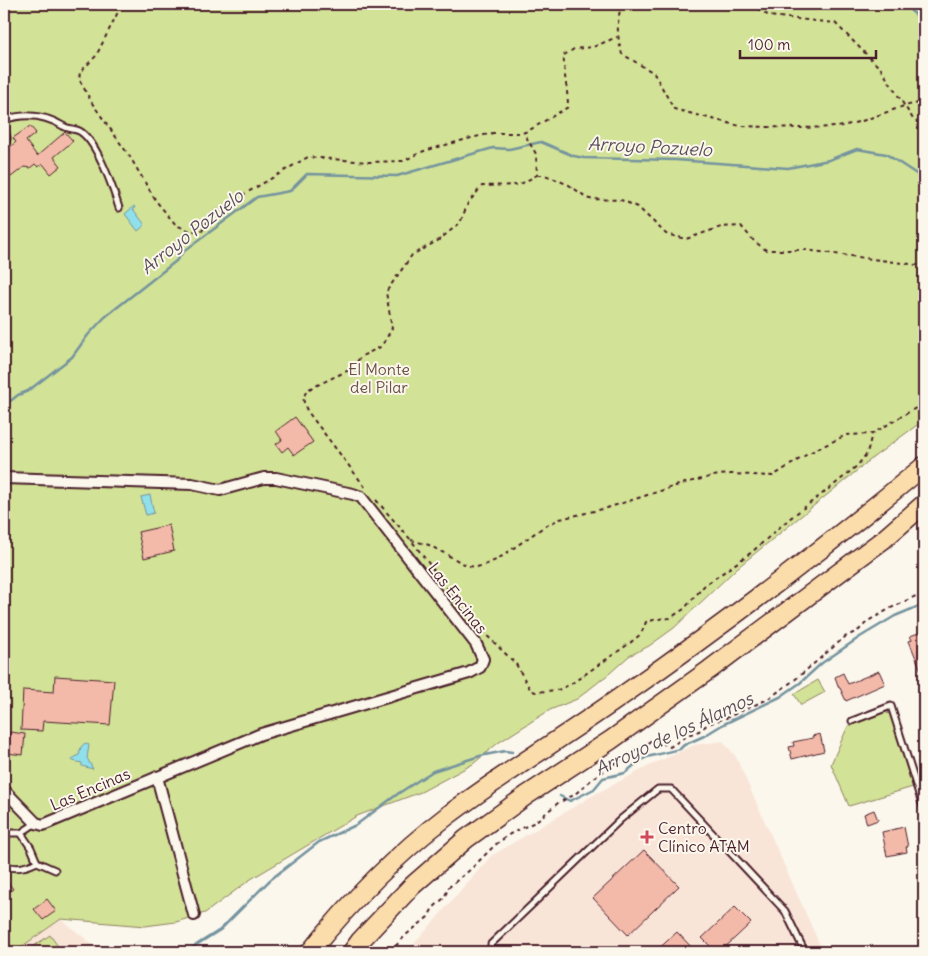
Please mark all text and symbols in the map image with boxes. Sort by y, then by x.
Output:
scale bar [740,28,877,60]
text: 100 m [748,35,790,54]
water label: Arroyo Pozuelo [587,132,713,161]
water label: Arroyo Pozuelo [136,184,248,279]
park label: El Monte del Pilar [348,359,410,397]
street label: Las Encinas [424,558,492,638]
water label: Arroyo de los Álamos [591,686,758,780]
street label: Las Encinas [47,763,133,815]
place label: Centro Clínico ATAM [658,818,750,856]
marker: Centro Clínico ATAM [640,830,654,844]

